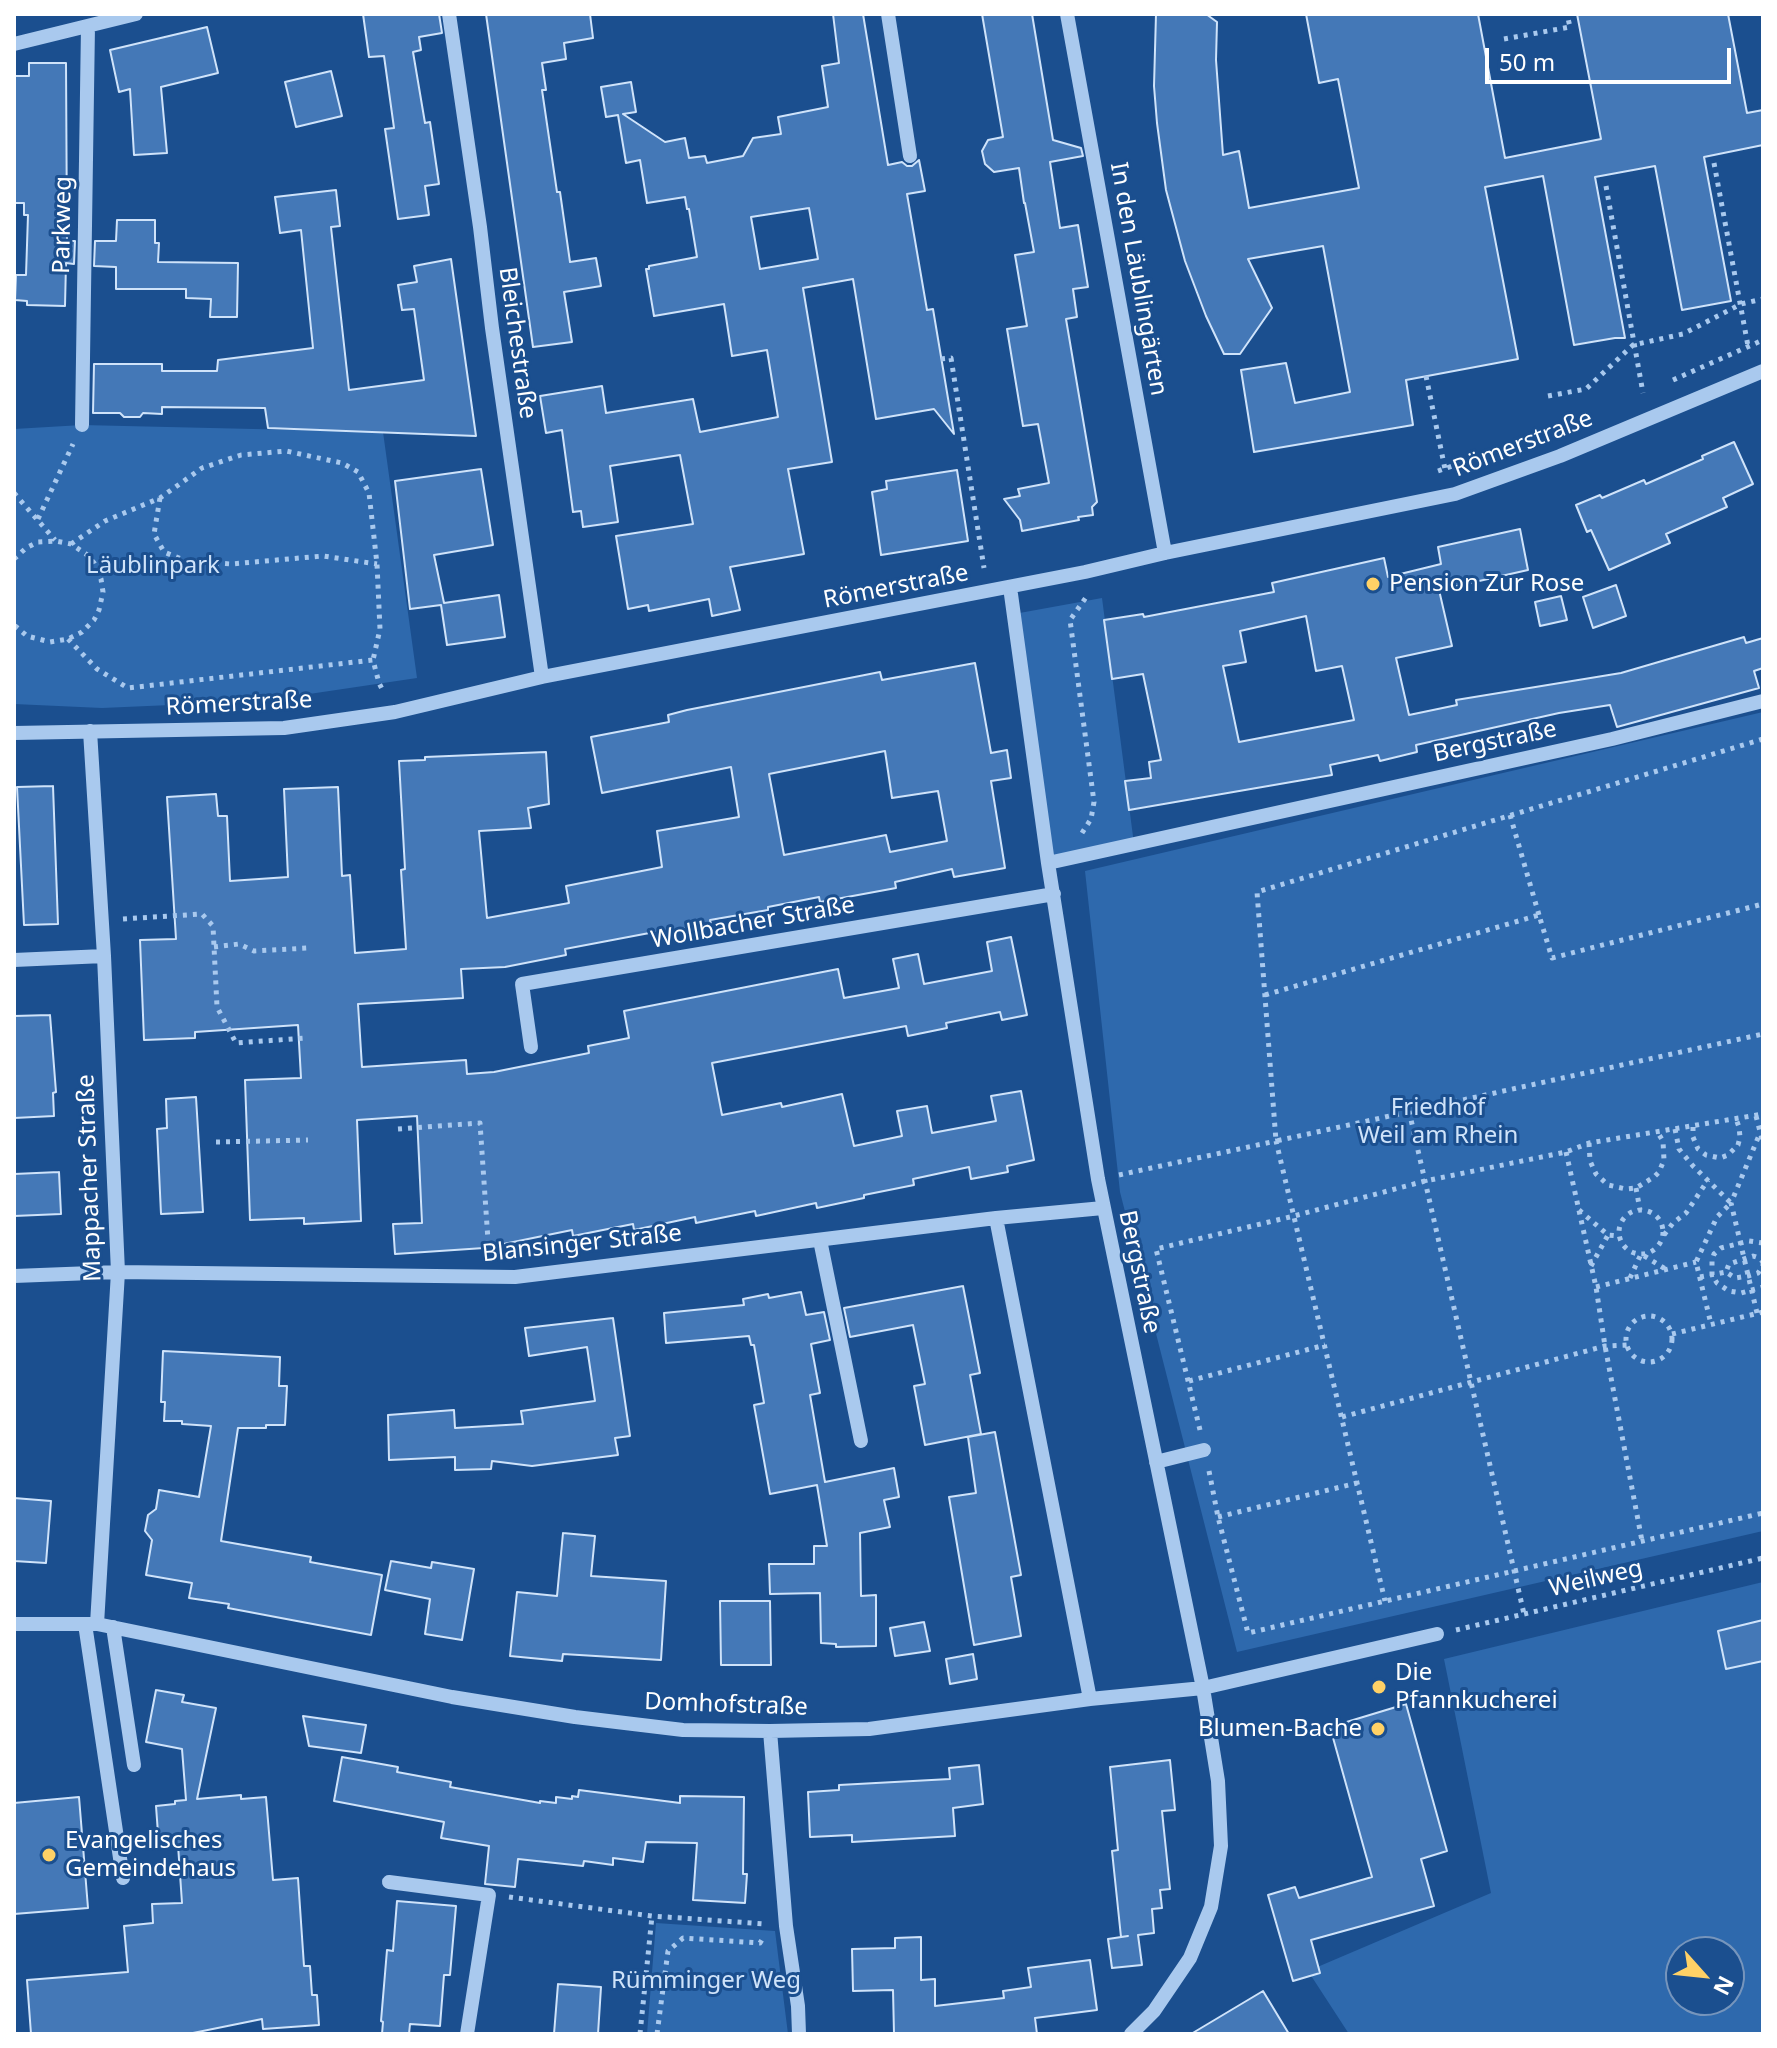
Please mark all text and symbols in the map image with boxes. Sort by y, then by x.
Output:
scale bar [1489,32,1735,82]
text: 50 m [1499,45,1555,78]
street label: In den Läublingärten [1103,160,1173,398]
street label: Parkweg [48,176,78,274]
street label: Bleichestraße [492,265,542,421]
street label: Römerstraße [1449,404,1597,484]
park label: Läublinpark [86,552,220,580]
street label: Römerstraße [821,559,971,615]
place label: Pension Zur Rose [1389,570,1584,598]
marker: Pension Zur Rose [1364,575,1382,593]
street label: Römerstraße [165,686,313,722]
street label: Bergstraße [1431,715,1559,769]
street label: Wollbacher Straße [649,891,857,955]
street label: Mappacher Straße [72,1074,108,1282]
park label: Friedhof Weil am Rhein [1358,1094,1518,1150]
street label: Bergstraße [1112,1208,1166,1336]
street label: Blansinger Straße [481,1219,683,1269]
street label: Weilweg [1547,1554,1645,1604]
place label: Die Pfannkucherei [1395,1659,1558,1715]
marker: Die Pfannkucherei [1370,1678,1388,1696]
street label: Domhofstraße [644,1688,808,1722]
place label: Blumen-Bache [1198,1715,1362,1743]
marker: Blumen-Bache [1369,1720,1387,1738]
place label: Evangelisches Gemeindehaus [65,1827,236,1883]
marker: Evangelisches Gemeindehaus [40,1846,58,1864]
north arrow [1665,1936,1745,2016]
park label: Rümminger Weg [611,1967,801,1995]
text: N [1707,1971,1742,2001]

